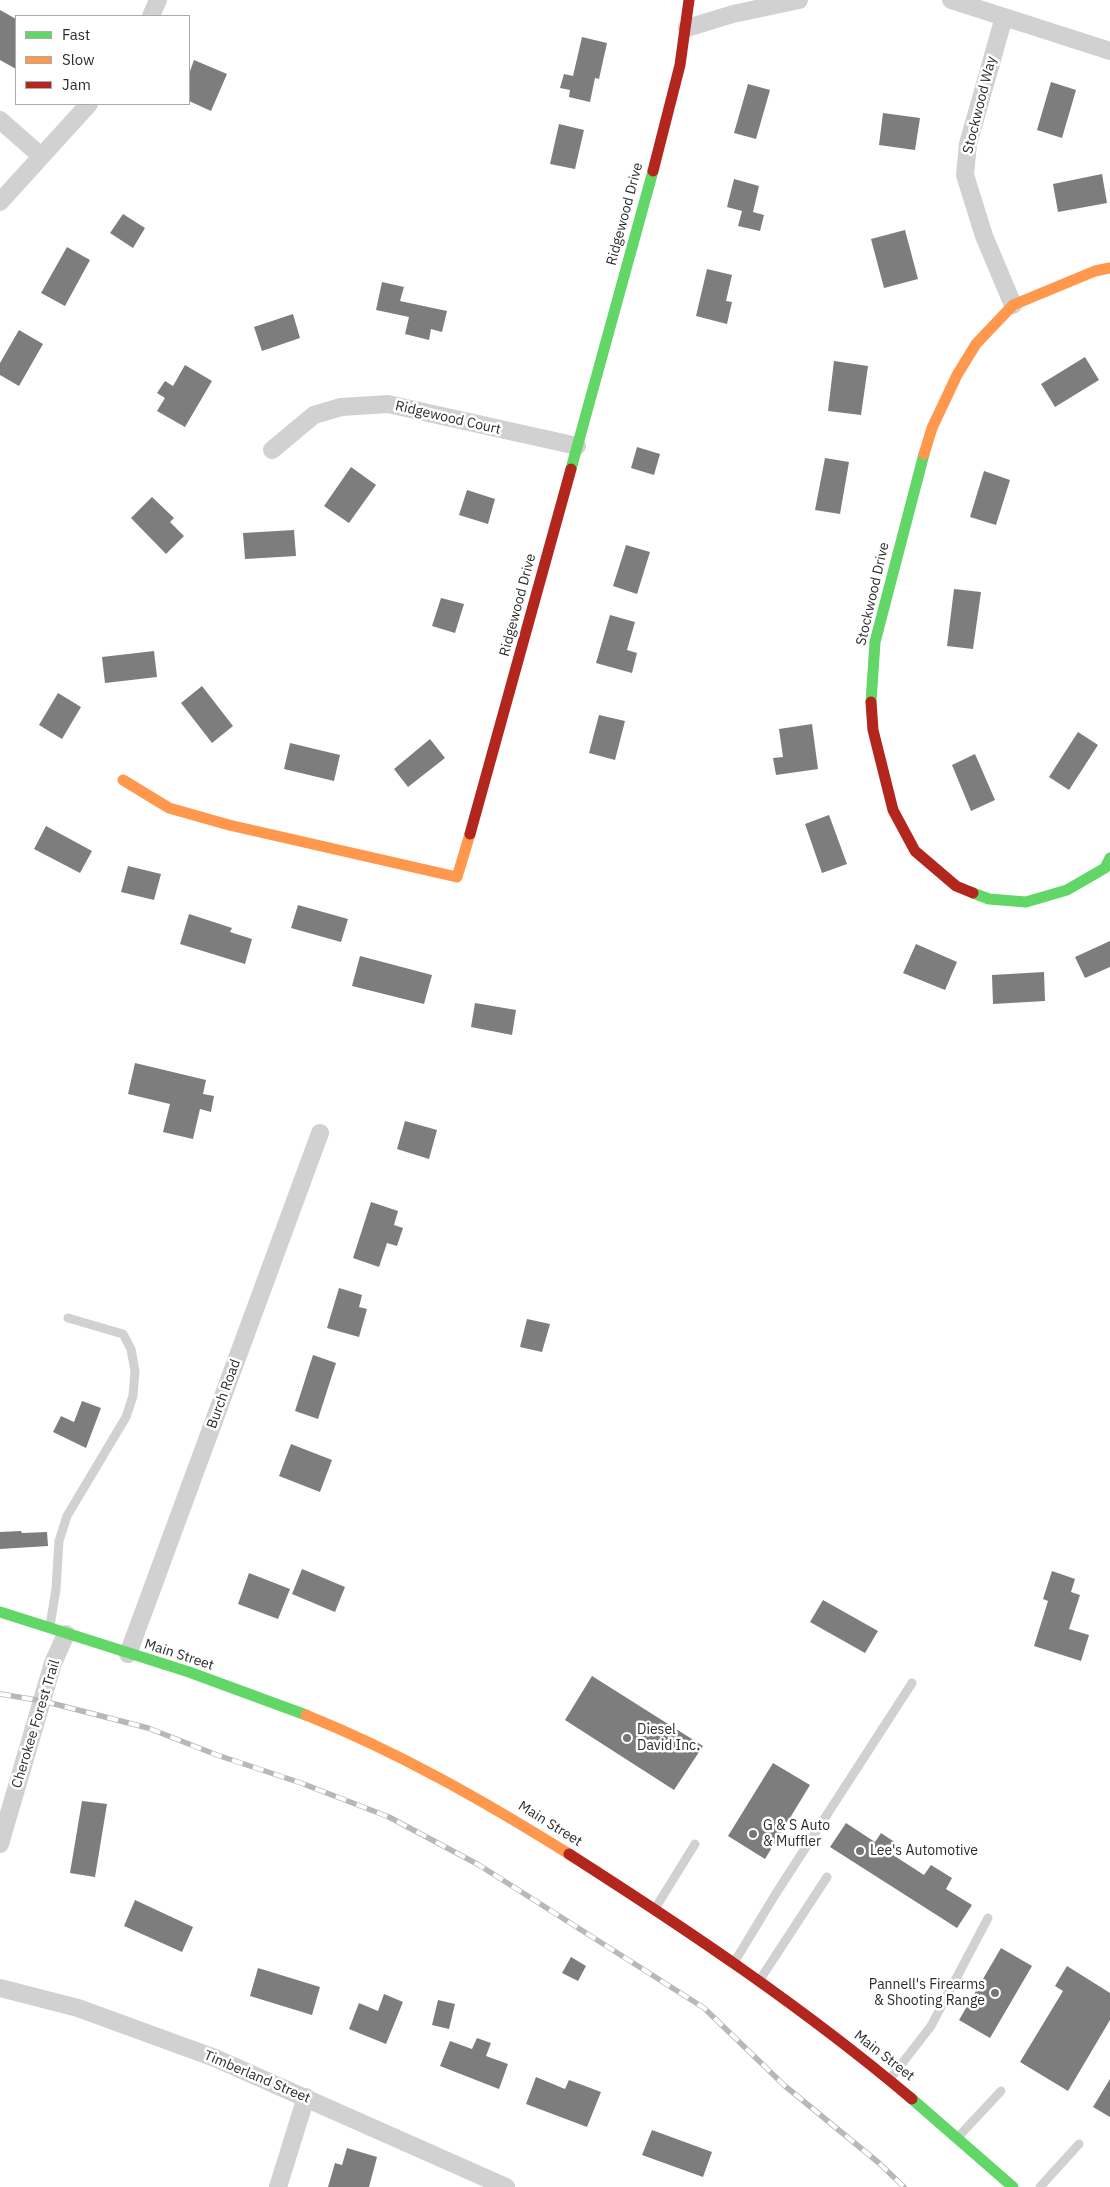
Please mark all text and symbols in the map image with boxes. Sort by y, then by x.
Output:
legend [15,15,190,105]
text: Fast [62,25,90,44]
text: Slow [62,50,95,69]
street label: Stockwood Way [960,55,1000,155]
text: Jam [62,75,91,94]
street label: Ridgewood Drive [603,161,647,267]
street label: Ridgewood Court [394,398,502,438]
street label: Stockwood Drive [853,541,893,647]
street label: Ridgewood Drive [496,552,540,658]
street label: Burch Road [204,1357,244,1431]
street label: Main Street [142,1636,216,1674]
street label: Cherokee Forest Trail [8,1658,64,1790]
place label: Diesel David Inc. [637,1722,700,1754]
marker: Diesel David Inc. [621,1732,633,1744]
street label: Main Street [515,1798,585,1850]
place label: G & S Auto & Muffler [763,1818,830,1850]
marker: G & S Auto & Muffler [747,1828,759,1840]
place label: Lee's Automotive [870,1843,978,1859]
marker: Lee's Automotive [854,1845,866,1857]
place label: Pannell's Firearms & Shooting Range [869,1977,985,2010]
marker: Pannell's Firearms & Shooting Range [989,1987,1001,1999]
street label: Main Street [850,2027,918,2085]
street label: Timberland Street [201,2047,313,2107]

